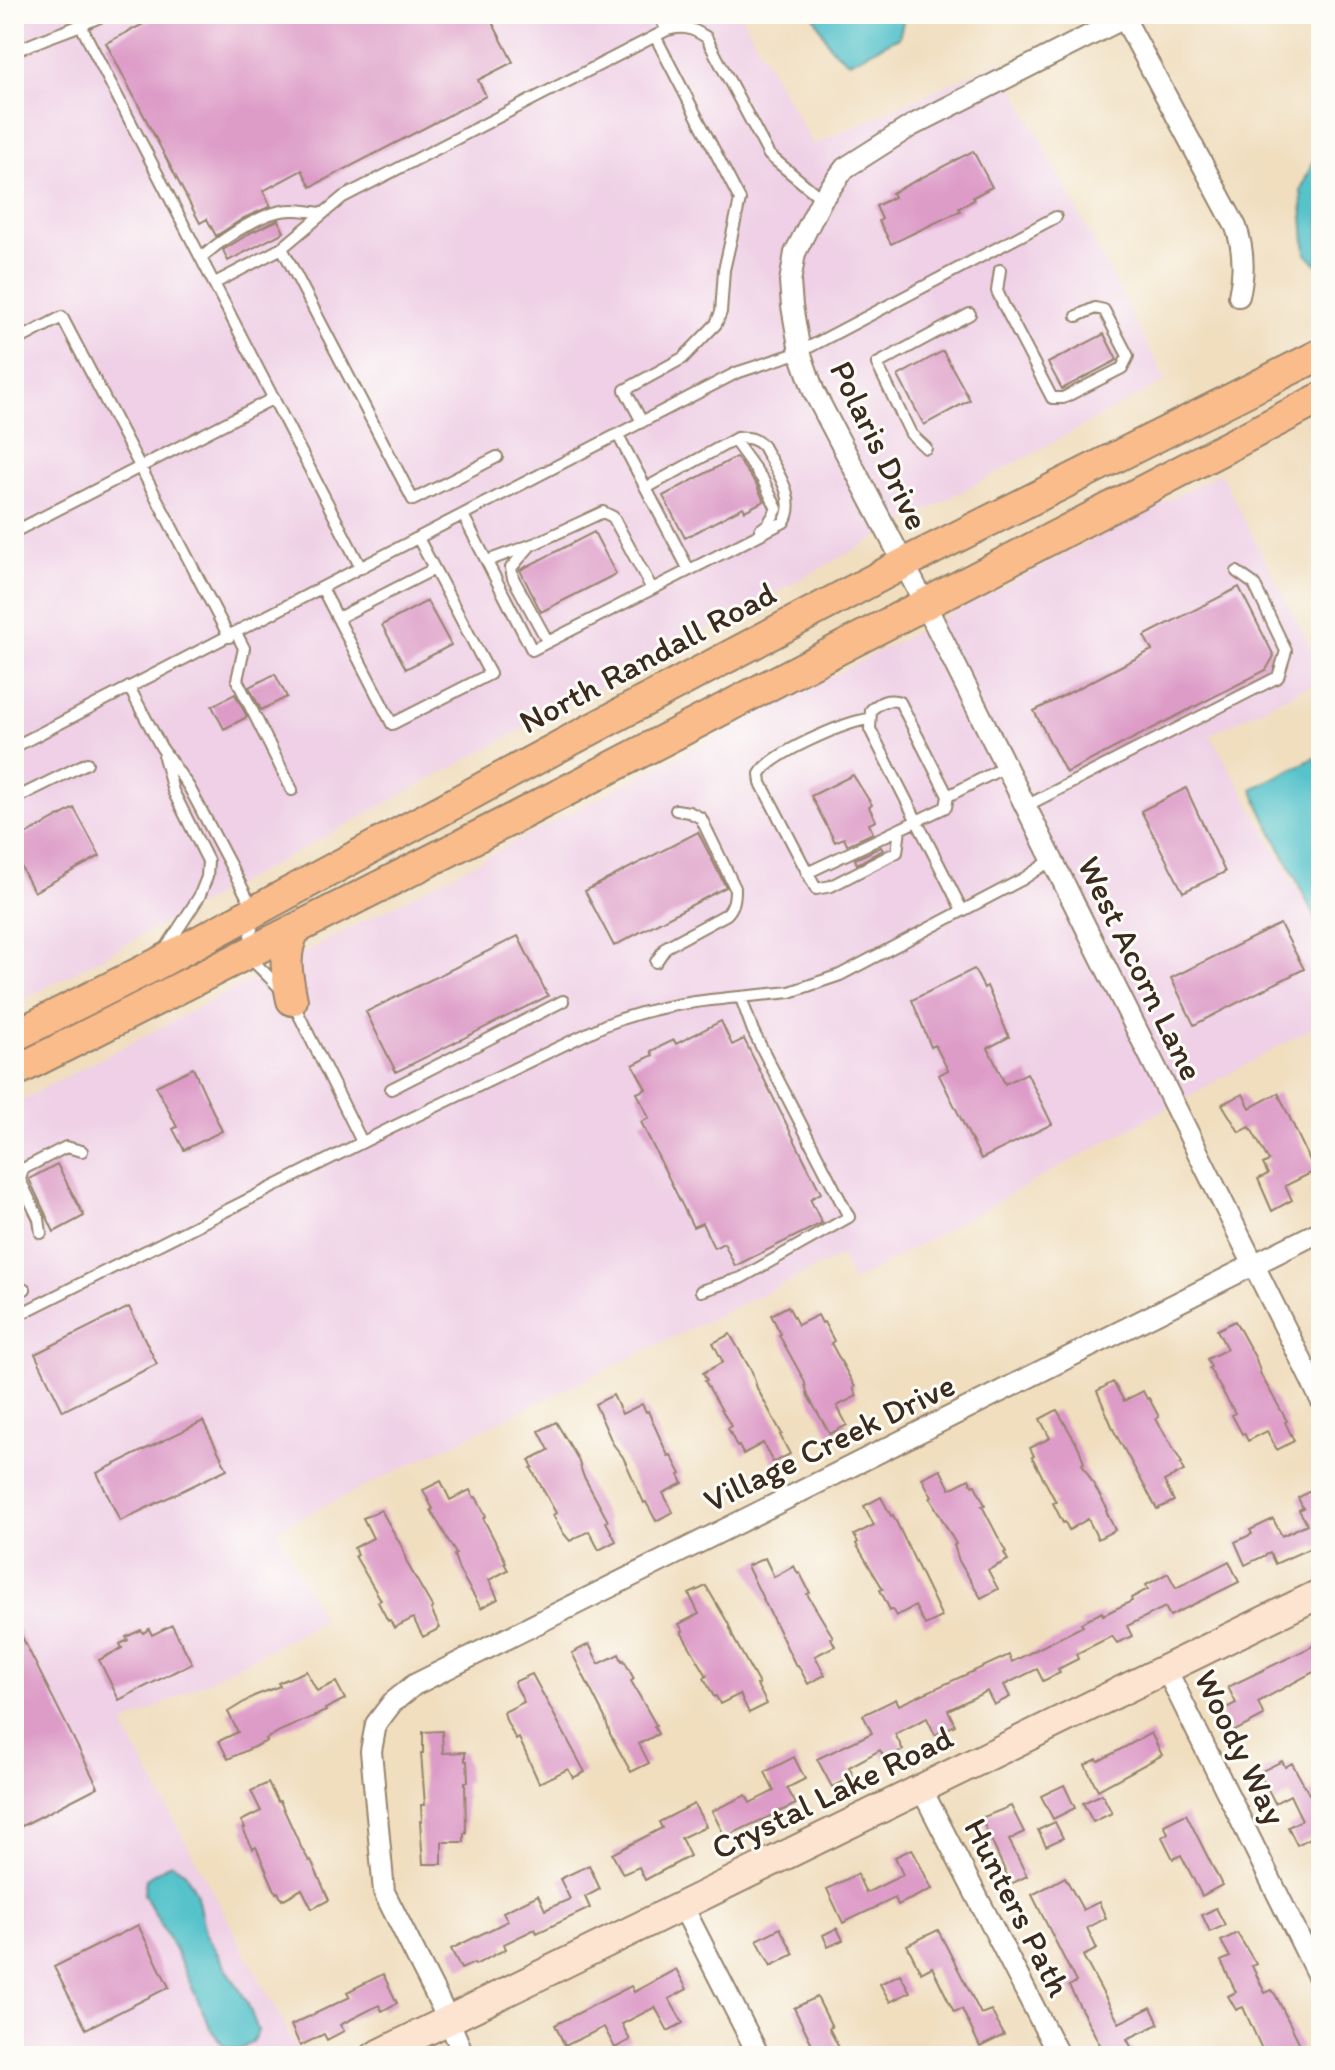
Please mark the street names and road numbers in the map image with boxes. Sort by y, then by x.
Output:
street label: Polaris Drive [821,354,938,537]
street label: North Randall Road [512,573,783,742]
street label: West Acorn Lane [1069,849,1212,1087]
street label: Village Creek Drive [697,1364,961,1521]
street label: Woody Way [1185,1663,1296,1832]
street label: Crystal Lake Road [705,1716,960,1869]
street label: Hunters Path [955,1811,1080,2003]

